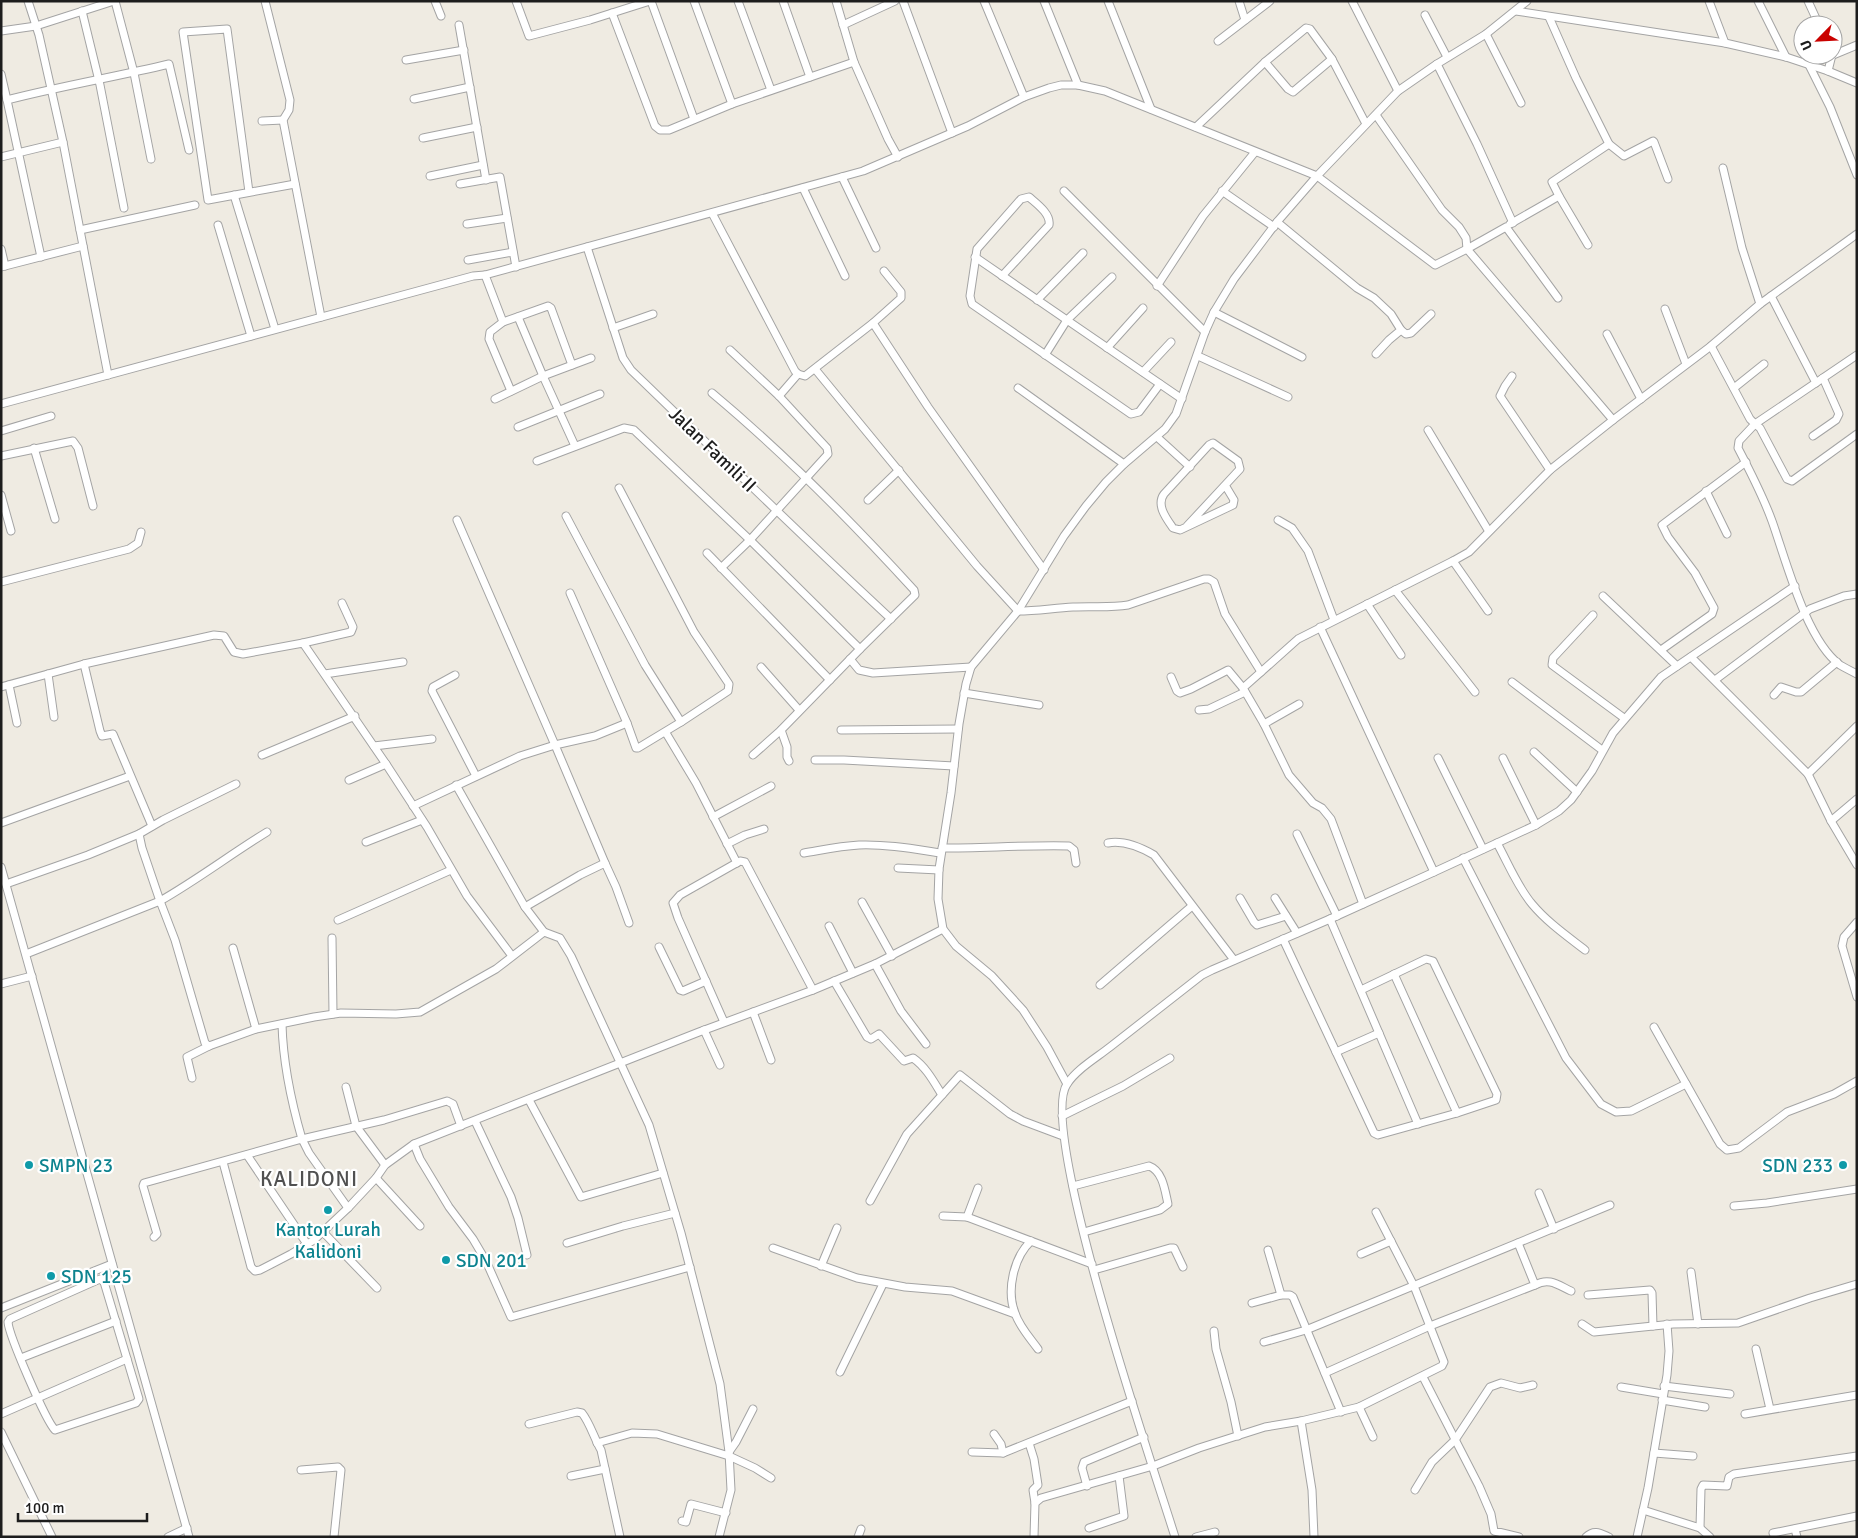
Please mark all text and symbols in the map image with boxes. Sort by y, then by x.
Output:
north arrow [1793,15,1843,65]
text: U [1797,37,1816,53]
street label: Jalan Famili II [663,402,761,497]
place label: SMPN 23 [39,1154,113,1178]
place label: SDN 233 [1762,1154,1833,1178]
marker: SMPN 23 [23,1159,35,1171]
marker: SDN 233 [1837,1159,1849,1171]
district label: KALIDONI [260,1166,358,1192]
marker: Kantor Lurah Kalidoni [322,1204,334,1216]
place label: Kantor Lurah Kalidoni [275,1218,381,1264]
place label: SDN 201 [456,1249,527,1273]
marker: SDN 201 [440,1254,452,1266]
place label: SDN 125 [61,1265,132,1289]
marker: SDN 125 [45,1270,57,1282]
scale bar [18,1490,146,1522]
text: 100 m [25,1499,65,1517]

